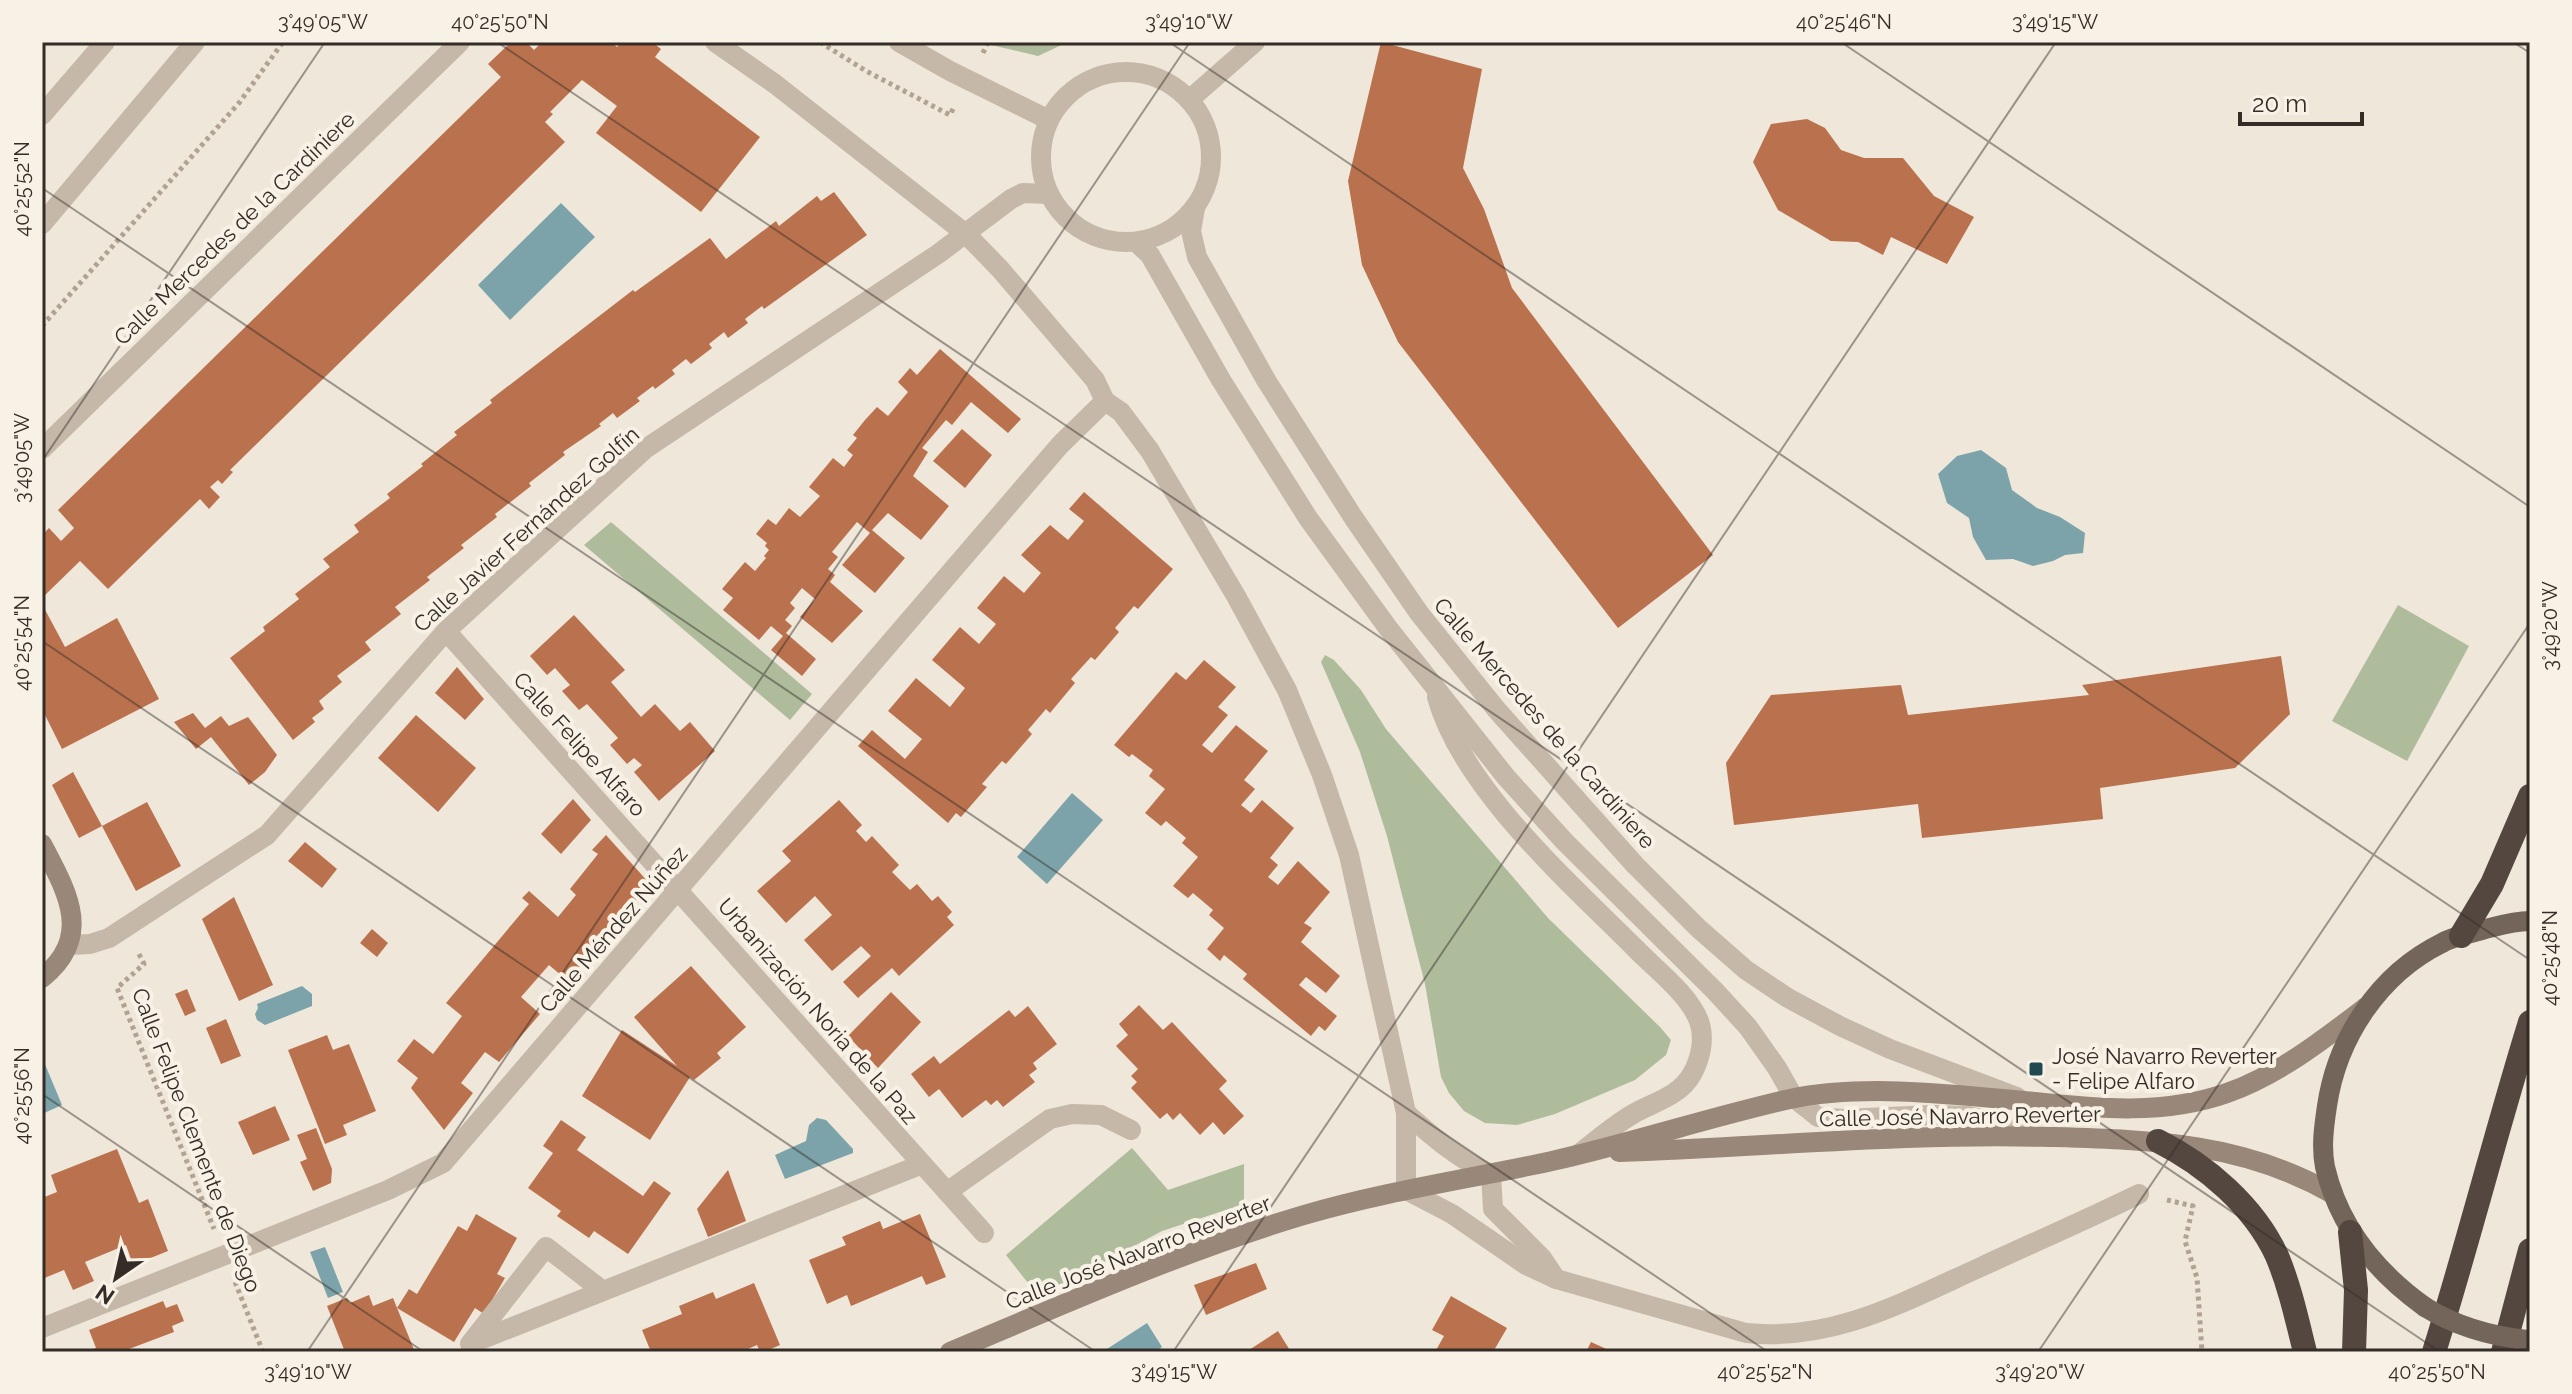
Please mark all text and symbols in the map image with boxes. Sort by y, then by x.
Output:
text: 3°49'05"W [278,10,368,34]
text: 40°25'50"N [451,10,549,34]
text: 3°49'10"W [1145,10,1233,34]
text: 40°25'46"N [1796,10,1892,34]
text: 3°49'15"W [2012,10,2098,34]
scale bar [2240,76,2362,126]
text: 20 m [2252,89,2307,118]
street label: Calle Mercedes de la Cardiniere [108,106,360,350]
text: 40°25'52"N [10,141,34,237]
text: 3°49'05"W [10,413,34,503]
street label: Calle Javier Fernández Golfín [408,421,644,637]
text: 3°49'20"W [2538,581,2562,671]
street label: Calle Mercedes de la Cardiniere [1429,592,1661,854]
text: 40°25'54"N [10,595,34,691]
street label: Calle Felipe Alfaro [508,666,652,822]
street label: Calle Méndez Núñez [534,840,692,1017]
street label: Urbanización Noria de la Paz [713,893,923,1129]
text: 40°25'48"N [2538,910,2562,1006]
street label: Calle Felipe Clemente de Diego [127,984,267,1296]
place label: José Navarro Reverter - Felipe Alfaro [2052,1043,2277,1094]
text: 40°25'56"N [10,1047,34,1145]
marker: José Navarro Reverter - Felipe Alfaro [2027,1060,2045,1078]
street label: Calle José Navarro Reverter [1819,1101,2101,1131]
street label: Calle José Navarro Reverter [1002,1189,1274,1315]
north arrow [76,1238,156,1318]
text: N [91,1279,119,1310]
text: 3°49'10"W [264,1360,352,1384]
text: 3°49'15"W [1131,1360,1217,1384]
text: 40°25'52"N [1717,1360,1813,1384]
text: 3°49'20"W [1995,1360,2085,1384]
text: 40°25'50"N [2388,1360,2486,1384]

